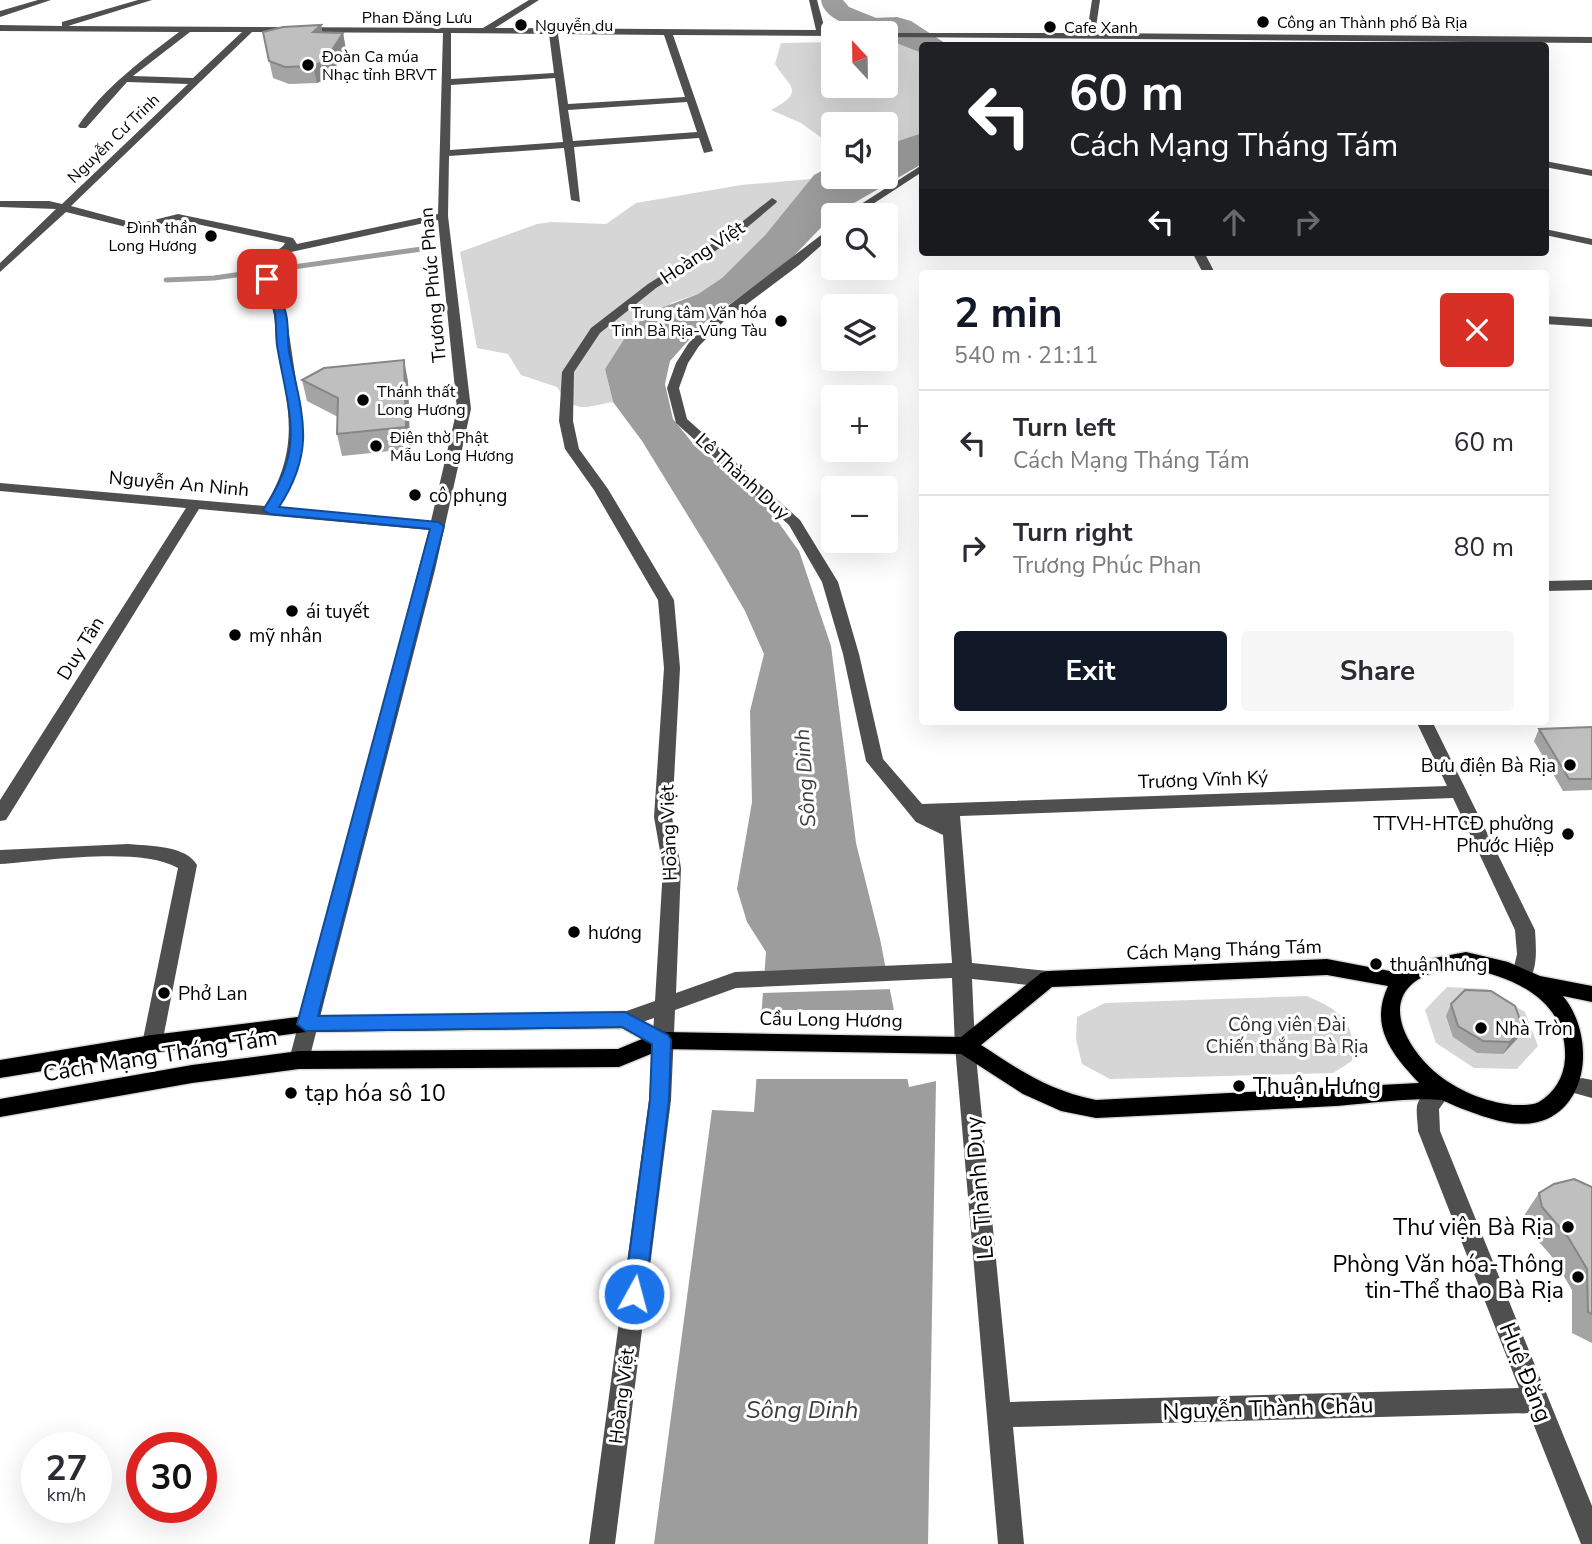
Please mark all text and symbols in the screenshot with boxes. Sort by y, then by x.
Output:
street label: Phan Đăng Lưu [362,7,472,29]
place label: Công an Thành phố Bà Rịa [1277,12,1468,34]
marker: Công an Thành phố Bà Rịa [1255,14,1271,30]
place label: Nguyễn du [535,15,613,37]
marker: Nguyễn du [513,17,529,33]
place label: Cafe Xanh [1064,17,1138,39]
marker: Cafe Xanh [1042,19,1058,35]
north arrow [821,21,898,98]
map controls [821,21,898,553]
place label: Đoàn Ca múa Nhạc tỉnh BRVT [321,46,437,86]
marker: Đoàn Ca múa Nhạc tỉnh BRVT [300,57,316,73]
text: 60 m [1069,60,1184,127]
icon: left [954,70,1045,161]
street label: Nguyễn Cư Trinh [63,89,164,188]
button: sound [821,112,898,189]
text: Cách Mạng Tháng Tám [1069,124,1398,167]
button: search [821,203,898,280]
icon: left [1142,203,1180,241]
icon: ahead [1215,203,1253,241]
icon: right [1288,203,1326,241]
street label: Trương Phúc Phan [413,206,453,364]
street label: Hoàng Việt [655,215,750,290]
place label: Đình thần Long Hương [108,217,197,257]
marker: Đình thần Long Hương [203,228,219,244]
pin [237,249,297,309]
icon: arrive [248,260,286,298]
text: 2 min [954,285,1063,342]
button: close [1440,293,1514,367]
button: layers [821,294,898,371]
place label: Trung tâm Văn hóa Tỉnh Bà Rịa-Vũng Tàu [611,302,767,342]
marker: Trung tâm Văn hóa Tỉnh Bà Rịa-Vũng Tàu [773,313,789,329]
text: 540 m · 21:11 [954,340,1099,371]
place label: Thánh thất Long Hương [377,381,466,421]
button: + [821,385,898,462]
marker: Thánh thất Long Hương [355,392,371,408]
text: Turn left [1013,410,1116,445]
icon: left [954,424,992,462]
text: 60 m [1454,425,1514,460]
place label: Điện thờ Phật Mẫu Long Hương [389,427,514,467]
street label: Lê Thành Duy [690,427,795,526]
marker: Điện thờ Phật Mẫu Long Hương [368,438,384,454]
text: Cách Mạng Tháng Tám [1013,445,1250,476]
street label: Nguyễn An Ninh [108,465,250,503]
button: − [821,476,898,553]
place label: cô phụng [429,483,508,509]
marker: cô phụng [407,487,423,503]
text: Turn right [1013,515,1132,550]
icon: right [954,529,992,567]
text: 80 m [1454,530,1514,565]
text: Trương Phúc Phan [1013,550,1201,581]
place label: ái tuyết [306,599,369,625]
marker: ái tuyết [284,603,300,619]
street label: Duy Tân [51,612,110,685]
place label: mỹ nhân [249,623,322,649]
marker: mỹ nhân [227,627,243,643]
button: Exit [954,631,1227,711]
button: Share [1241,631,1514,711]
water label: Sông Dinh [788,728,822,828]
place label: Bưu điện Bà Rịa [1421,753,1556,779]
marker: Bưu điện Bà Rịa [1562,757,1578,773]
street label: Trương Vĩnh Ký [1138,765,1269,795]
street label: Hoàng Việt [654,784,684,881]
place label: TTVH-HTCĐ phường Phước Hiệp [1373,811,1554,859]
marker: TTVH-HTCĐ phường Phước Hiệp [1560,826,1576,842]
place label: hương [588,920,642,946]
marker: hương [566,924,582,940]
street label: Cách Mạng Tháng Tám [1126,934,1322,966]
place label: thuận hưng [1390,952,1487,978]
marker: thuận hưng [1368,956,1384,972]
place label: Phở Lan [178,981,247,1007]
marker: Phở Lan [156,985,172,1001]
street label: Cầu Long Hương [759,1006,903,1034]
park label: Công viên Đài Chiến thắng Bà Rịa [1205,1012,1369,1060]
place label: Nhà Tròn [1495,1016,1573,1042]
marker: Nhà Tròn [1473,1020,1489,1036]
street label: Cách Mạng Tháng Tám [41,1022,279,1089]
place label: Thuận Hưng [1253,1071,1381,1102]
place label: tạp hóa sô 10 [305,1078,446,1109]
marker: Thuận Hưng [1231,1078,1247,1094]
marker: tạp hóa sô 10 [283,1085,299,1101]
street label: Lê Thành Duy [958,1115,1001,1261]
place label: Thư viện Bà Rịa [1393,1212,1554,1243]
marker: Thư viện Bà Rịa [1560,1219,1576,1235]
place label: Phòng Văn hóa-Thông tin-Thể thao Bà Rịa [1332,1249,1564,1306]
position arrow [597,1257,671,1331]
marker: Phòng Văn hóa-Thông tin-Thể thao Bà Rịa [1570,1269,1586,1285]
street label: Huệ Đăng [1492,1318,1559,1426]
street label: Hoàng Việt [603,1346,641,1445]
street label: Nguyễn Thành Châu [1162,1389,1374,1428]
water label: Sông Dinh [746,1394,858,1426]
speed limit sign: 30 [126,1432,217,1523]
text: 27 [45,1445,88,1492]
text: km/h [47,1483,86,1507]

